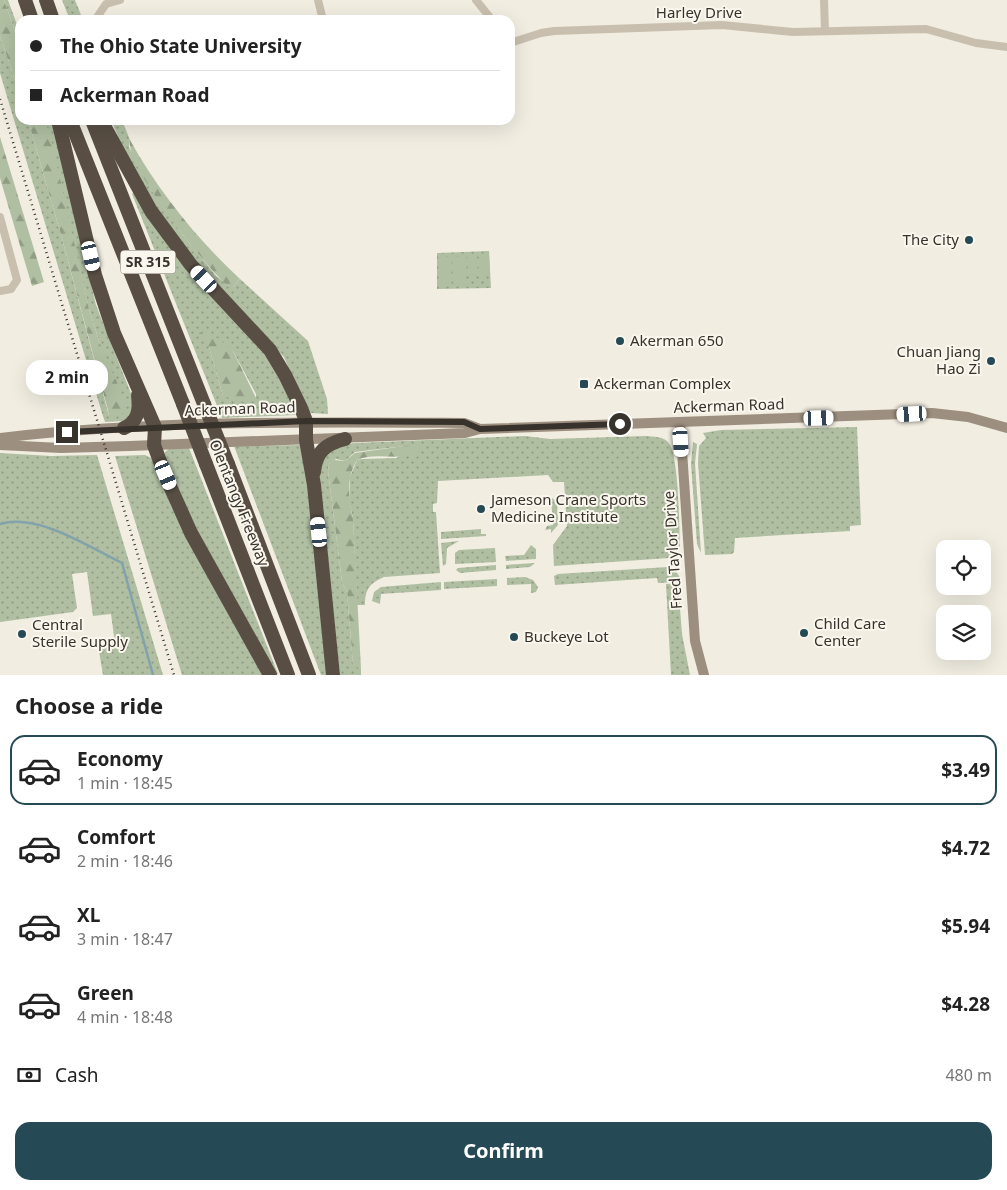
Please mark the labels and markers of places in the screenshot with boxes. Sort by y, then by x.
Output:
place label: The City [903,229,959,249]
marker: The City [963,234,975,246]
place label: Akerman 650 [630,330,724,350]
marker: Akerman 650 [614,335,626,347]
place label: Chuan Jiang Hao Zi [897,341,981,378]
marker: Chuan Jiang Hao Zi [985,355,997,367]
place label: Ackerman Complex [594,373,731,393]
marker: Ackerman Complex [578,378,590,390]
place label: Jameson Crane Sports Medicine Institute [489,489,646,526]
marker: Jameson Crane Sports Medicine Institute [475,503,487,515]
place label: Child Care Center [814,613,886,650]
place label: Central Sterile Supply [32,614,128,651]
place label: Buckeye Lot [524,626,609,646]
marker: Child Care Center [798,627,810,639]
marker: Central Sterile Supply [16,628,28,640]
marker: Buckeye Lot [508,631,520,643]

